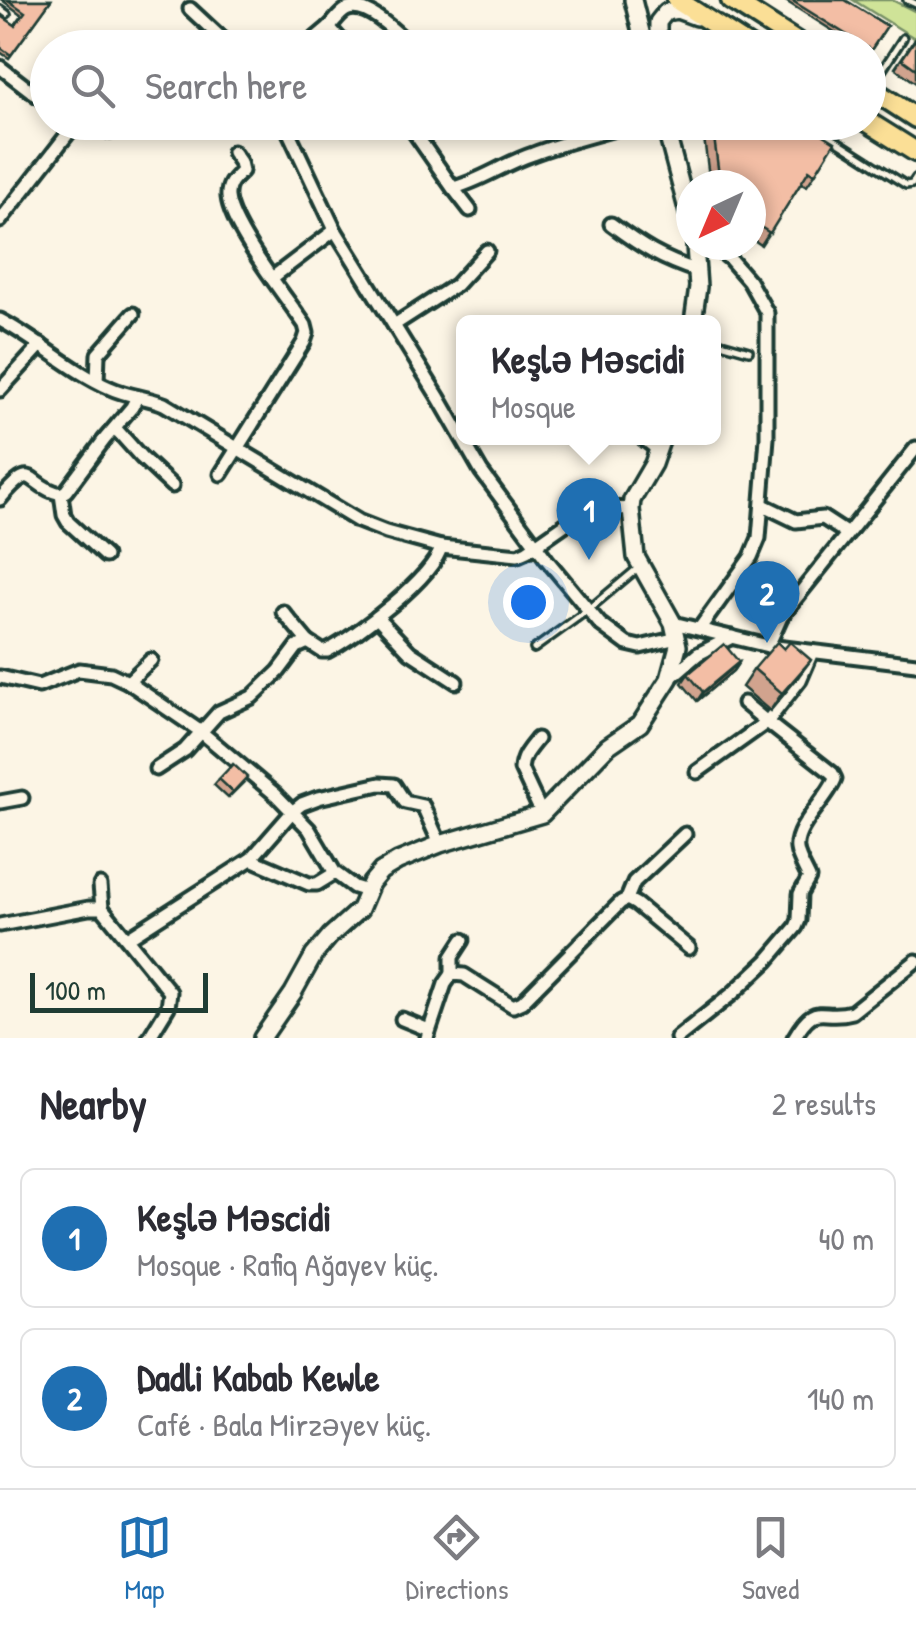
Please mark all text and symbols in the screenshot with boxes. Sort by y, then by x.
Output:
search box [30,30,886,140]
icon: search [65,58,120,113]
text: Search here [145,59,307,111]
north arrow [676,170,766,260]
popup [456,315,721,445]
text: Keşlə Məscidi [491,333,686,385]
text: Mosque [491,385,576,428]
pin: 1 [556,478,622,560]
pin: 2 [734,560,800,643]
your location [503,577,554,628]
scale bar [30,968,208,1013]
text: 100 m [45,971,106,1009]
text: Nearby [40,1075,147,1132]
text: 2 results [772,1082,876,1125]
text: Keşlə Məscidi [137,1191,332,1243]
text: 1 [69,1217,80,1260]
text: 40 m [819,1217,874,1260]
text: Mosque · Rafiq Ağayev küç. [137,1243,439,1286]
text: Dadli Kabab Kewle [137,1351,380,1403]
text: 2 [67,1377,82,1420]
text: 140 m [807,1377,874,1420]
text: Café · Bala Mirzəyev küç. [137,1403,431,1446]
tab: Map [117,1510,172,1608]
tab: Directions [405,1510,508,1608]
tab: Saved [742,1510,799,1608]

